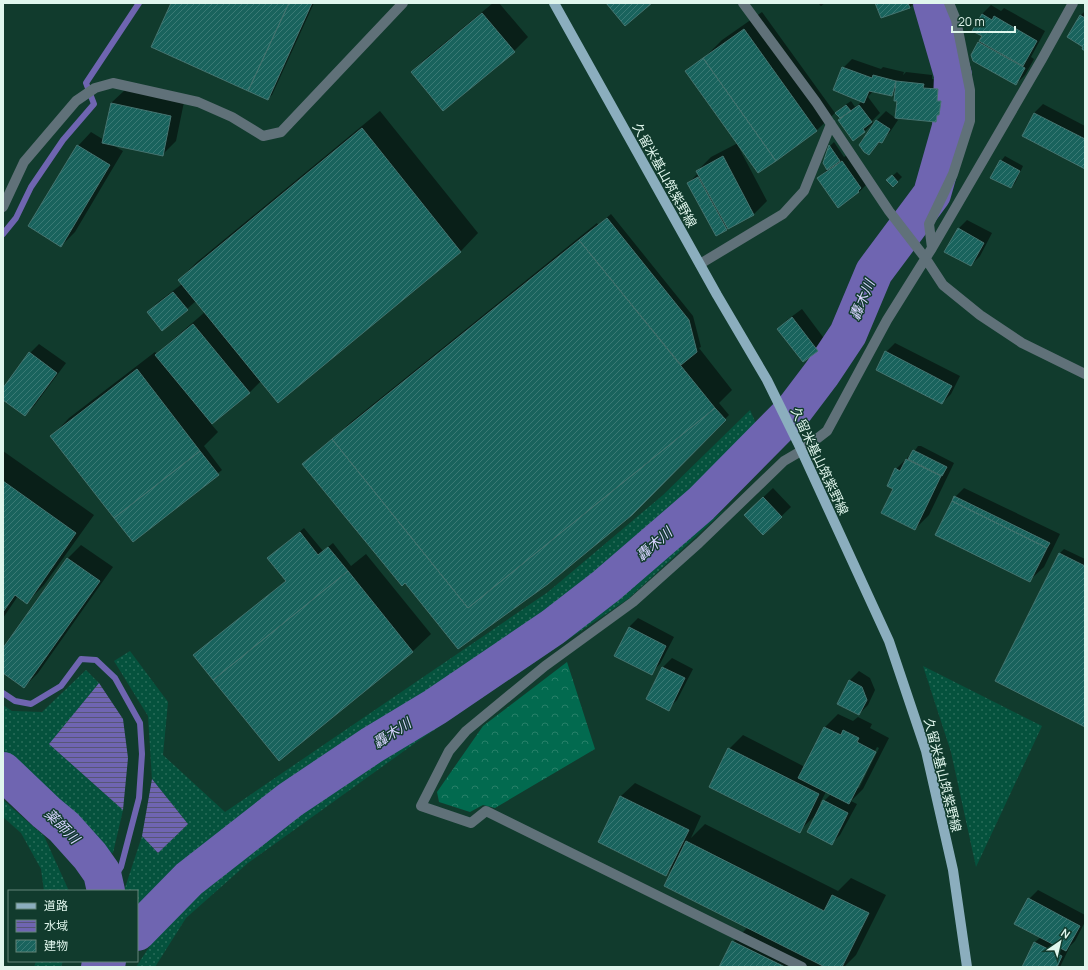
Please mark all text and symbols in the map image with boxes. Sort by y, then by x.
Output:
scale bar [952,8,1015,34]
text: 20 m [958,13,985,30]
street label: 久留米基山筑紫野線 [629,119,701,231]
water label: 轟木川 [845,275,879,323]
street label: 久留米基山筑紫野線 [787,404,853,518]
water label: 轟木川 [632,521,677,565]
water label: 轟木川 [369,712,416,752]
street label: 久留米基山筑紫野線 [920,716,966,834]
water label: 薬師川 [41,804,85,849]
legend [8,890,138,962]
text: 道路 [44,897,68,914]
text: 水域 [44,917,68,934]
north arrow [1040,922,1080,962]
text: N [1058,925,1073,942]
text: 建物 [44,937,68,954]

